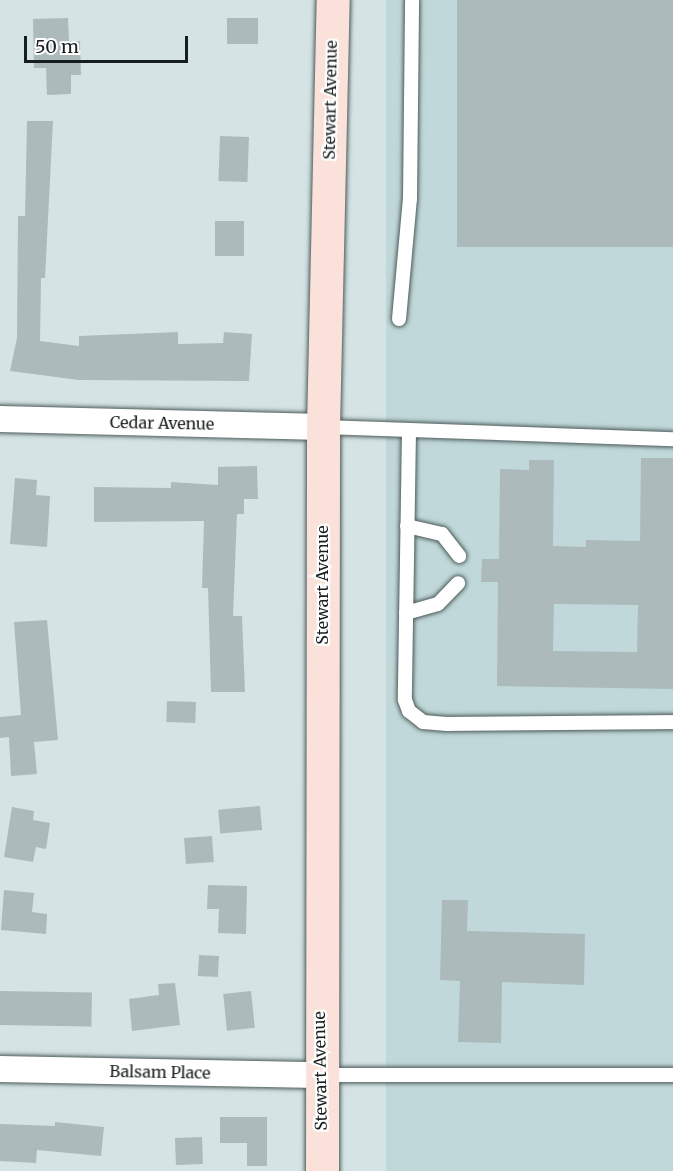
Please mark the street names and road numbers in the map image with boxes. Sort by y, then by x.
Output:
street label: Stewart Avenue [319,40,341,160]
street label: Cedar Avenue [110,412,214,434]
street label: Stewart Avenue [312,525,332,645]
street label: Stewart Avenue [309,1011,331,1131]
street label: Balsam Place [109,1062,211,1082]

